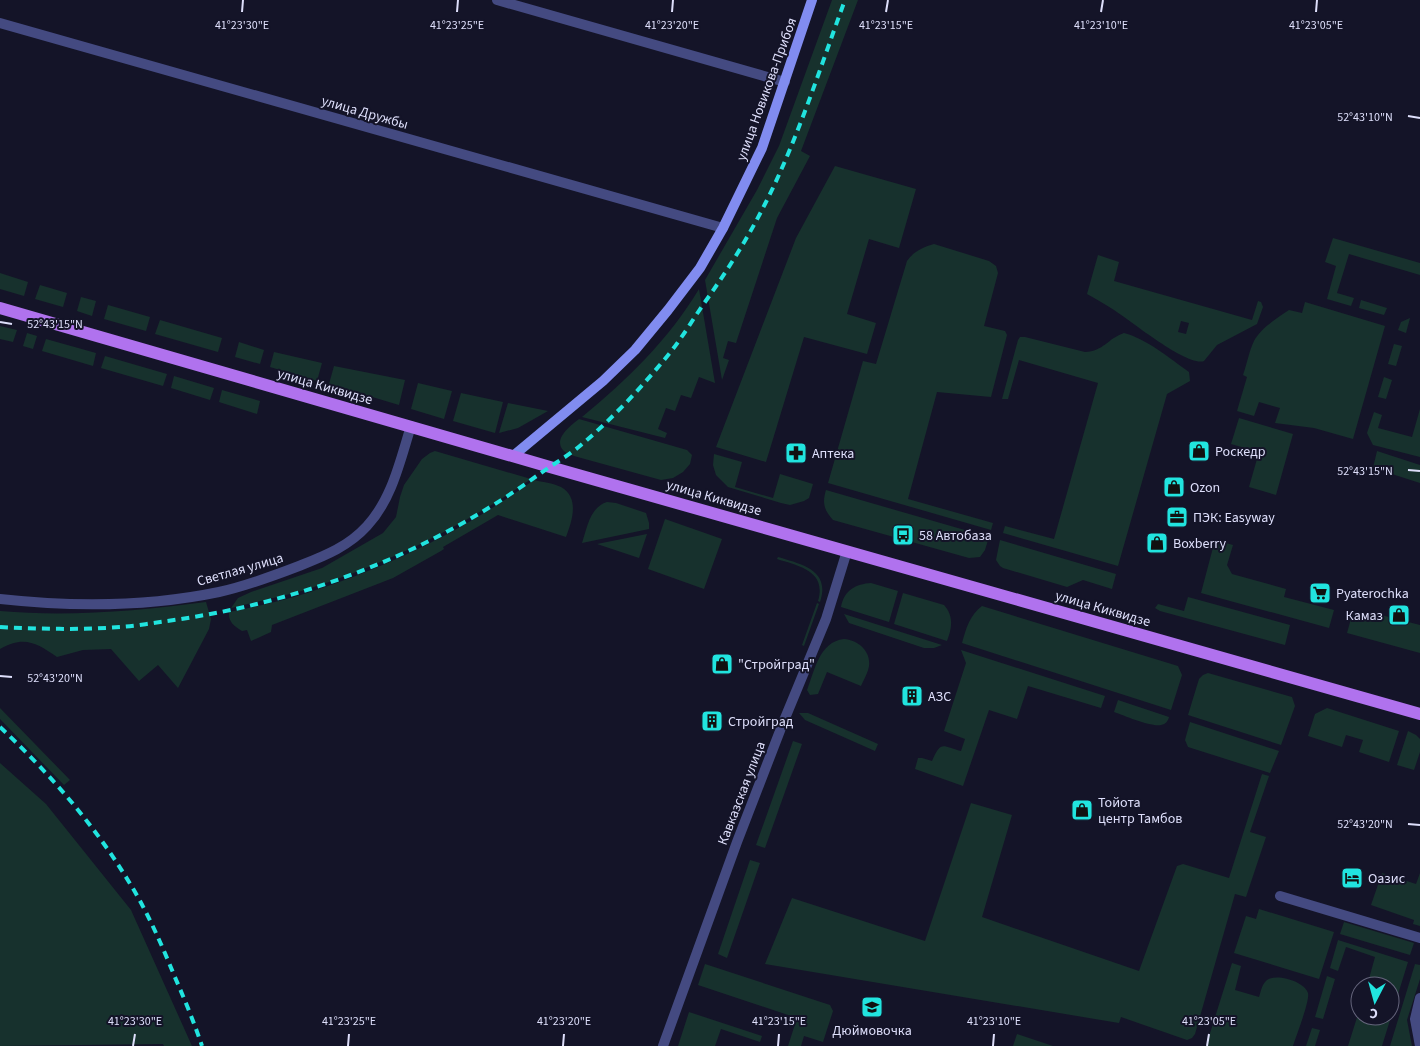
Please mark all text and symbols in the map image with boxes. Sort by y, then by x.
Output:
street label: улица Новикова-Прибоя [732,15,802,164]
text: 41°23'30"E [215,17,269,34]
text: 41°23'25"E [430,17,484,34]
text: 41°23'20"E [645,17,699,34]
text: 41°23'15"E [859,17,913,34]
text: 41°23'10"E [1074,17,1128,34]
text: 41°23'05"E [1289,17,1343,34]
street label: улица Дружбы [319,91,410,135]
text: 52°43'10"N [1337,109,1393,126]
text: 52°43'15"N [27,316,83,333]
street label: улица Киквидзе [275,364,375,410]
shop icon: Роскедр [1187,439,1211,463]
pharmacy icon: Аптека [784,441,808,465]
place label: Роскедр [1215,442,1266,462]
place label: Аптека [812,444,854,464]
text: 52°43'15"N [1337,463,1393,480]
street label: улица Киквидзе [664,475,764,521]
shop icon: Ozon [1162,475,1186,499]
place label: Ozon [1190,478,1220,498]
office icon: ПЭК: Easyway [1165,505,1189,529]
place label: ПЭК: Easyway [1193,508,1275,528]
bus stop icon: 58 Автобаза [891,523,915,547]
place label: 58 Автобаза [919,526,992,546]
shop icon: Boxberry [1145,531,1169,555]
place label: Boxberry [1173,534,1227,554]
street label: Светлая улица [195,548,286,592]
supermarket icon: Pyaterochka [1308,581,1332,605]
place label: Pyaterochka [1336,584,1409,604]
street label: улица Киквидзе [1053,586,1153,632]
shop icon: Камаз [1387,603,1411,627]
place label: Камаз [1346,606,1383,626]
shop icon: "Стройград" [710,652,734,676]
place label: "Стройград" [738,655,815,675]
text: 52°43'20"N [27,670,83,687]
building icon: АЗС [900,684,924,708]
place label: АЗС [928,687,951,707]
building icon: Стройград [700,709,724,733]
place label: Стройград [728,712,794,732]
street label: Кавказская улица [713,739,771,848]
place label: Тойота центр Тамбов [1098,793,1182,829]
shop icon: Тойота центр Тамбов [1070,798,1094,822]
text: 52°43'20"N [1337,816,1393,833]
hotel icon: Оазис [1340,866,1364,890]
place label: Оазис [1368,869,1406,889]
north arrow [1350,976,1400,1026]
school or university icon: Дюймовочка [860,995,884,1019]
text: С [1369,1003,1379,1023]
text: 41°23'30"E [108,1013,162,1030]
text: 41°23'25"E [322,1013,376,1030]
text: 41°23'20"E [537,1013,591,1030]
text: 41°23'15"E [752,1013,806,1030]
text: 41°23'10"E [967,1013,1021,1030]
text: 41°23'05"E [1182,1013,1236,1030]
place label: Дюймовочка [832,1021,912,1041]

